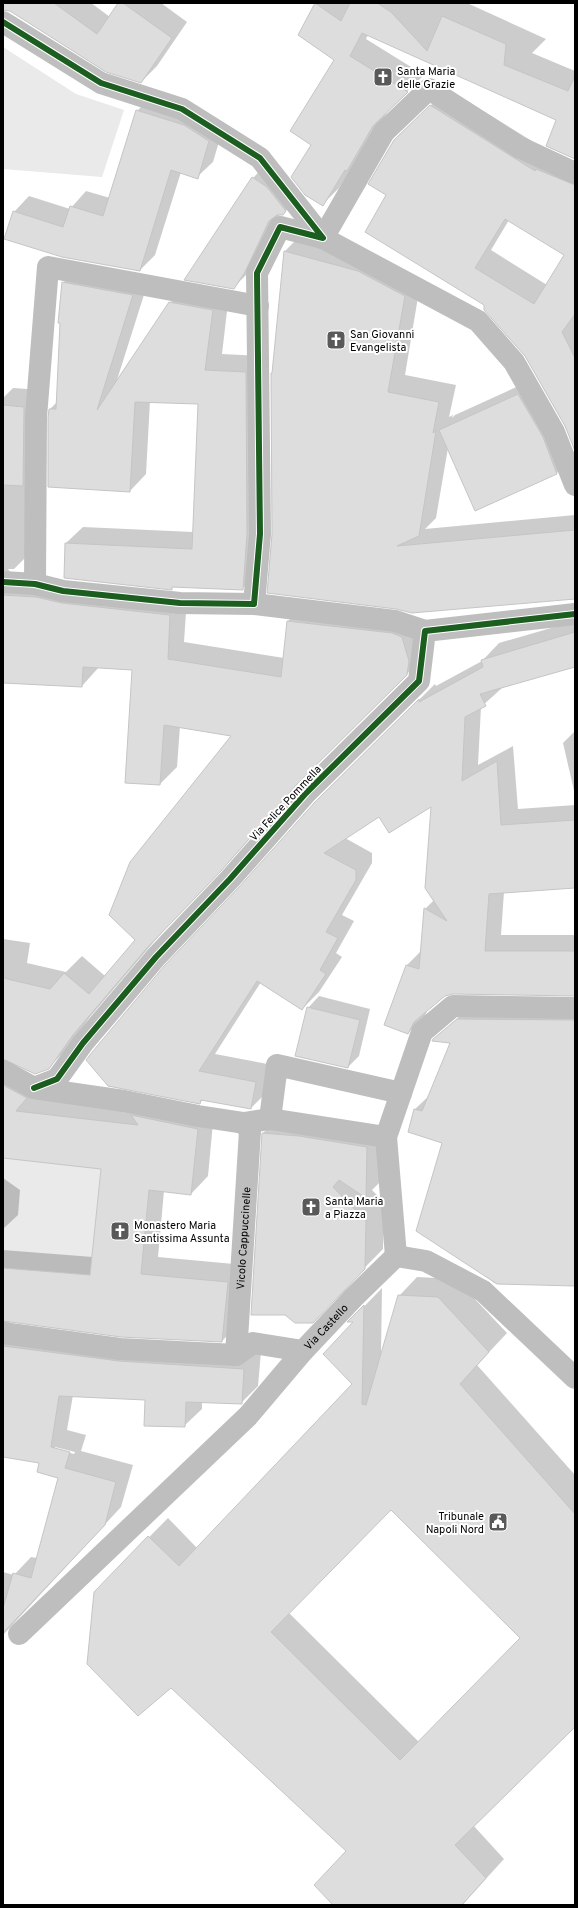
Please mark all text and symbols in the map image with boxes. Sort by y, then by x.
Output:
place label: Santa Maria delle Grazie [397,65,455,92]
church icon: Santa Maria delle Grazie [372,66,394,88]
place label: San Giovanni Evangelista [350,328,414,355]
church icon: San Giovanni Evangelista [325,329,347,351]
street label: Via Felice Pommella [247,763,325,845]
street label: Vicolo Cappuccinelle [234,1186,254,1290]
place label: Santa Maria a Piazza [325,1195,383,1222]
church icon: Santa Maria a Piazza [300,1196,322,1218]
place label: Monastero Maria Santissima Assunta [134,1219,230,1246]
church icon: Monastero Maria Santissima Assunta [109,1220,131,1242]
street label: Via Castello [302,1301,352,1353]
place label: Tribunale Napoli Nord [426,1510,484,1537]
public building icon: Tribunale Napoli Nord [487,1511,509,1533]

